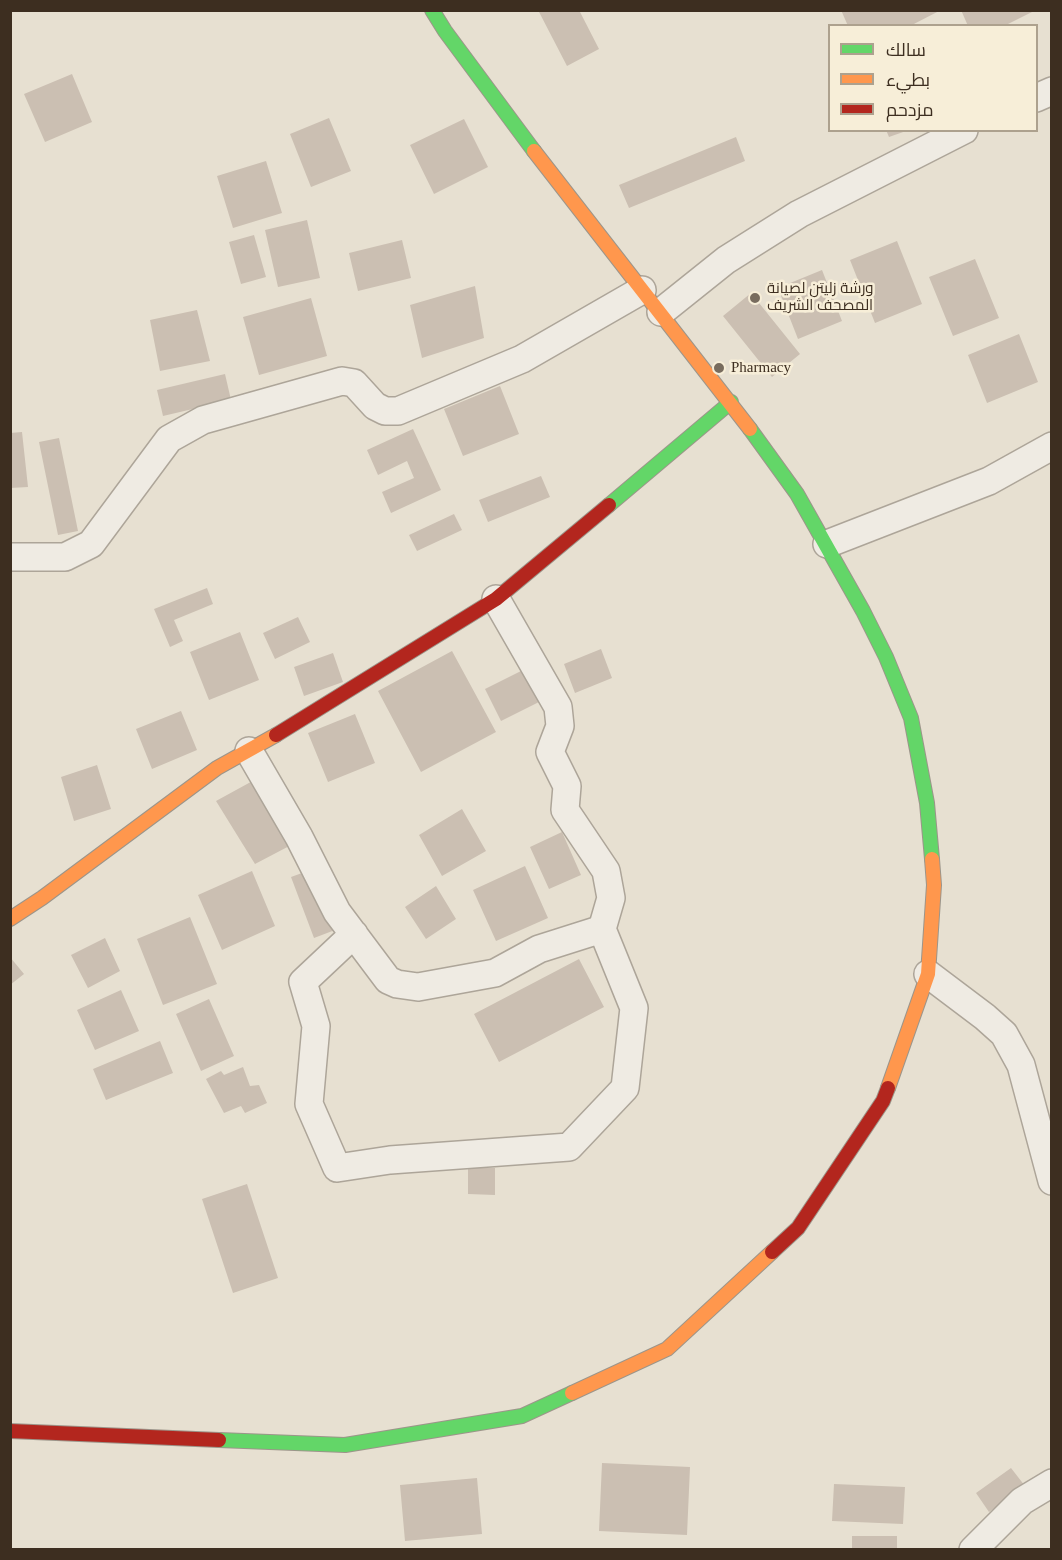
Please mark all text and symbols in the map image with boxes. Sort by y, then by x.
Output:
legend [828,24,1038,132]
text: سالك [886,40,926,60]
text: بطيء [886,70,930,90]
text: مزدحم [886,100,934,120]
place label: ورشة زليتن لصيانة المصحف الشريف [767,280,873,315]
marker: ورشة زليتن لصيانة المصحف الشريف [748,291,762,305]
place label: Pharmacy [731,359,791,377]
marker: Pharmacy [712,361,726,375]

